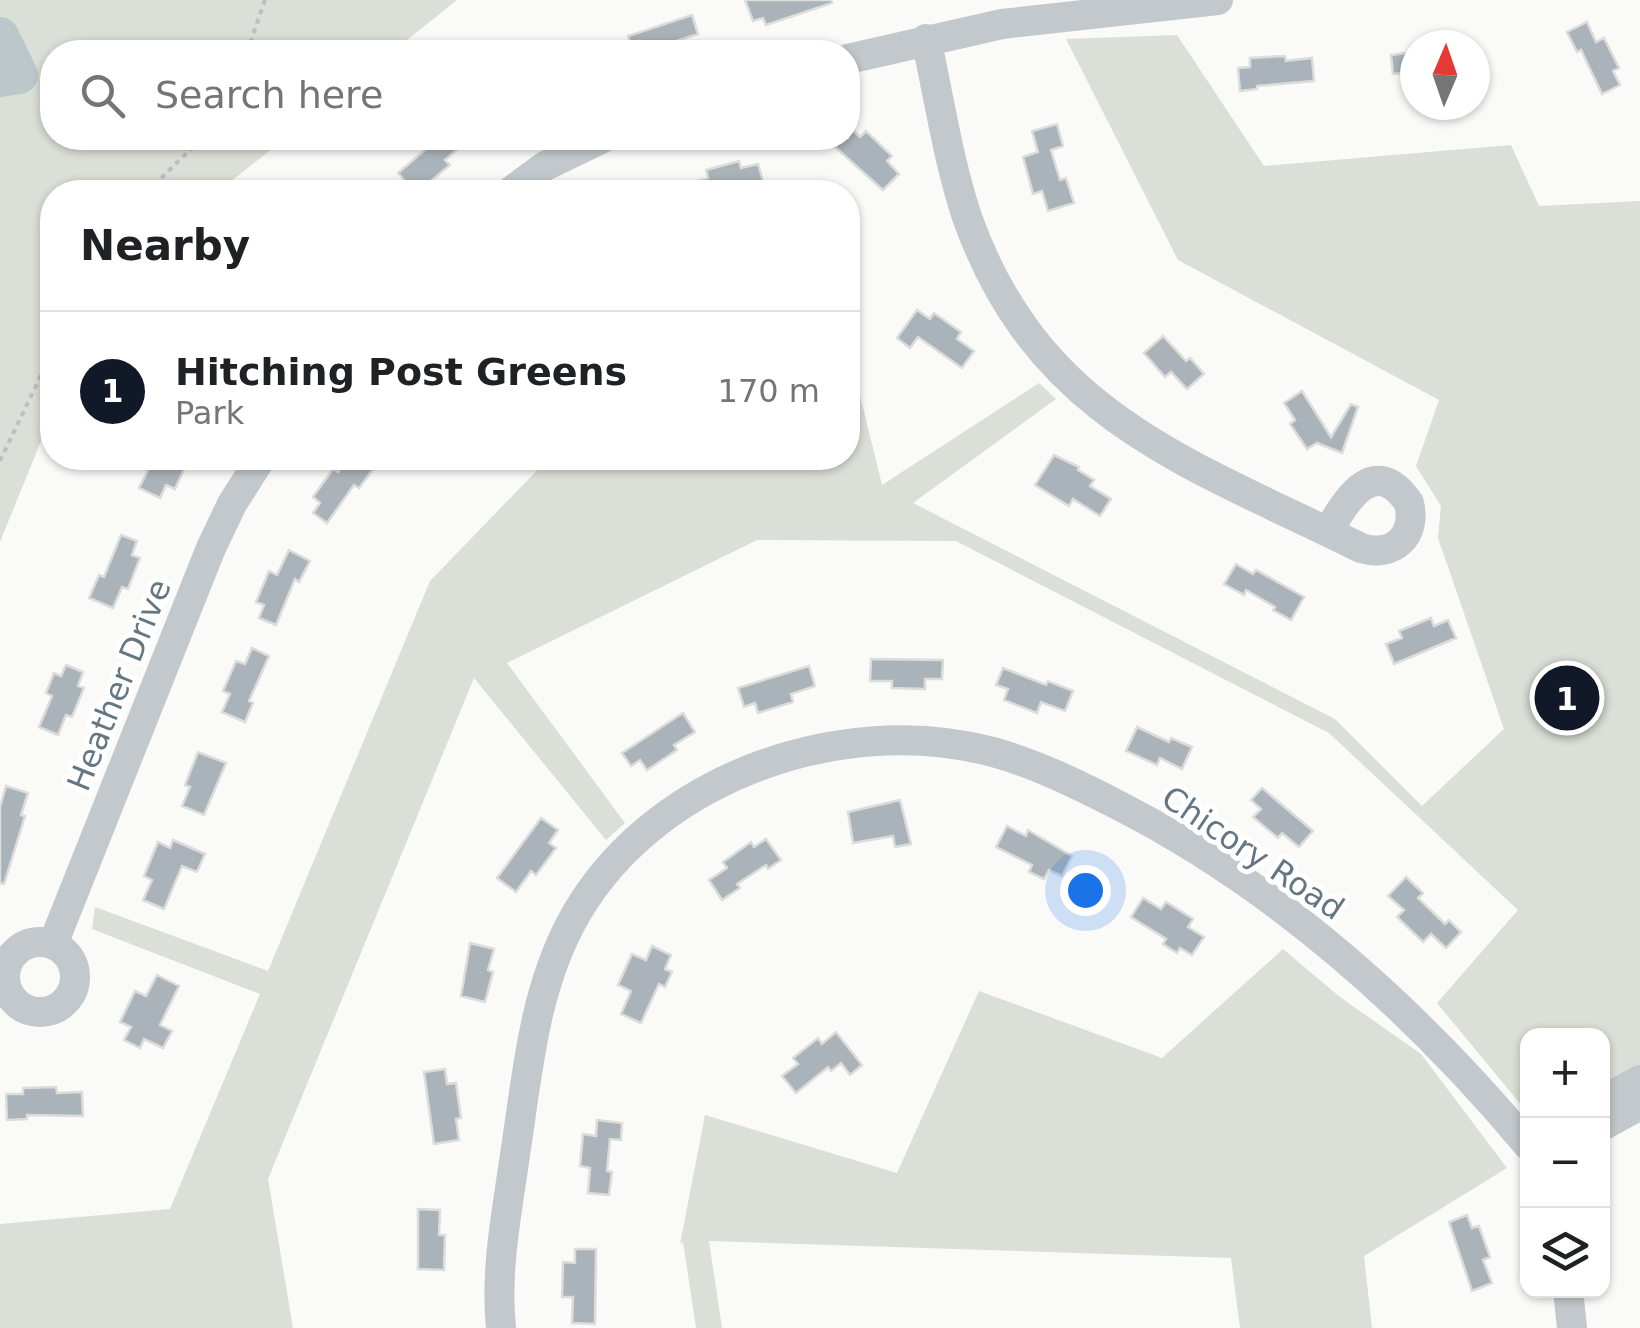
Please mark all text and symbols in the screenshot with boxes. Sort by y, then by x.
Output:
north arrow [1400,30,1490,120]
search box [40,40,860,150]
icon: search [75,68,130,123]
text: Search here [155,73,383,117]
text: Nearby [80,221,250,270]
text: Hitching Post Greens [175,350,627,394]
text: 1 [101,372,124,410]
text: 170 m [718,372,820,410]
text: Park [175,394,244,432]
street label: Heather Drive [59,574,179,796]
pin: 1 [1534,660,1600,736]
street label: Chicory Road [1155,778,1351,928]
your location [1060,865,1111,916]
map controls [1520,1028,1610,1298]
button: + [1520,1028,1610,1118]
button: − [1520,1118,1610,1208]
button: layers [1520,1208,1610,1298]

